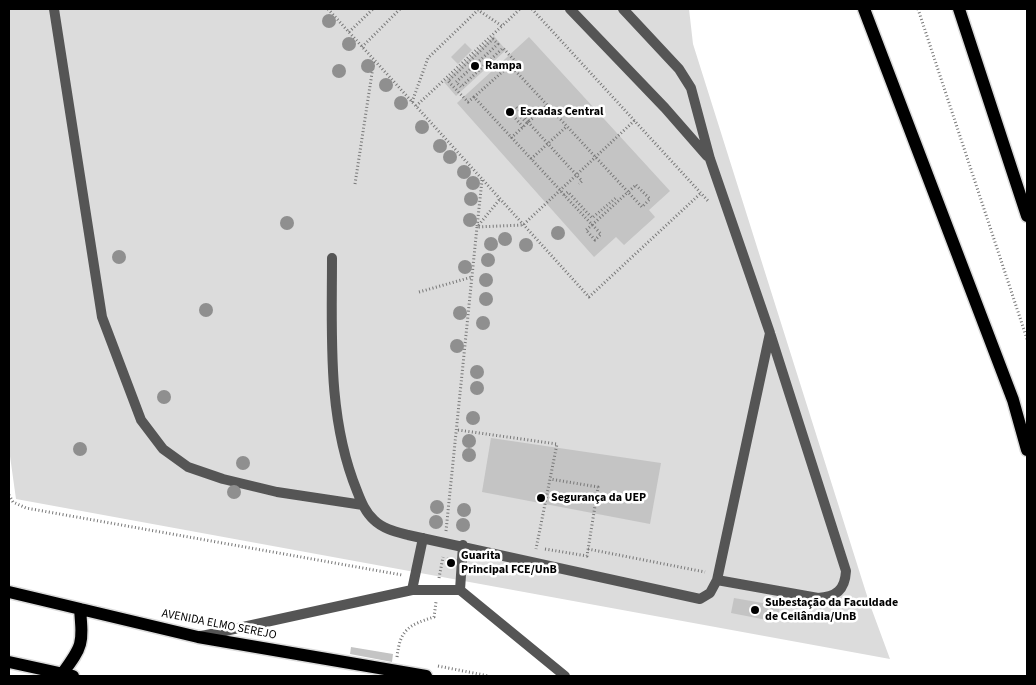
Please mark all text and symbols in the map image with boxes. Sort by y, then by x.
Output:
place label: Rampa [485,59,522,73]
marker: Rampa [469,60,481,72]
place label: Escadas Central [520,105,603,119]
marker: Escadas Central [504,106,516,118]
place label: Segurança da UEP [551,491,646,505]
marker: Segurança da UEP [535,492,547,504]
place label: Guarita Principal FCE/UnB [461,549,557,577]
marker: Guarita Principal FCE/UnB [445,557,457,569]
place label: Subestação da Faculdade de Ceilândia/UnB [765,596,898,624]
marker: Subestação da Faculdade de Ceilândia/UnB [749,604,761,616]
street label: AVENIDA ELMO SEREJO [160,607,278,643]

